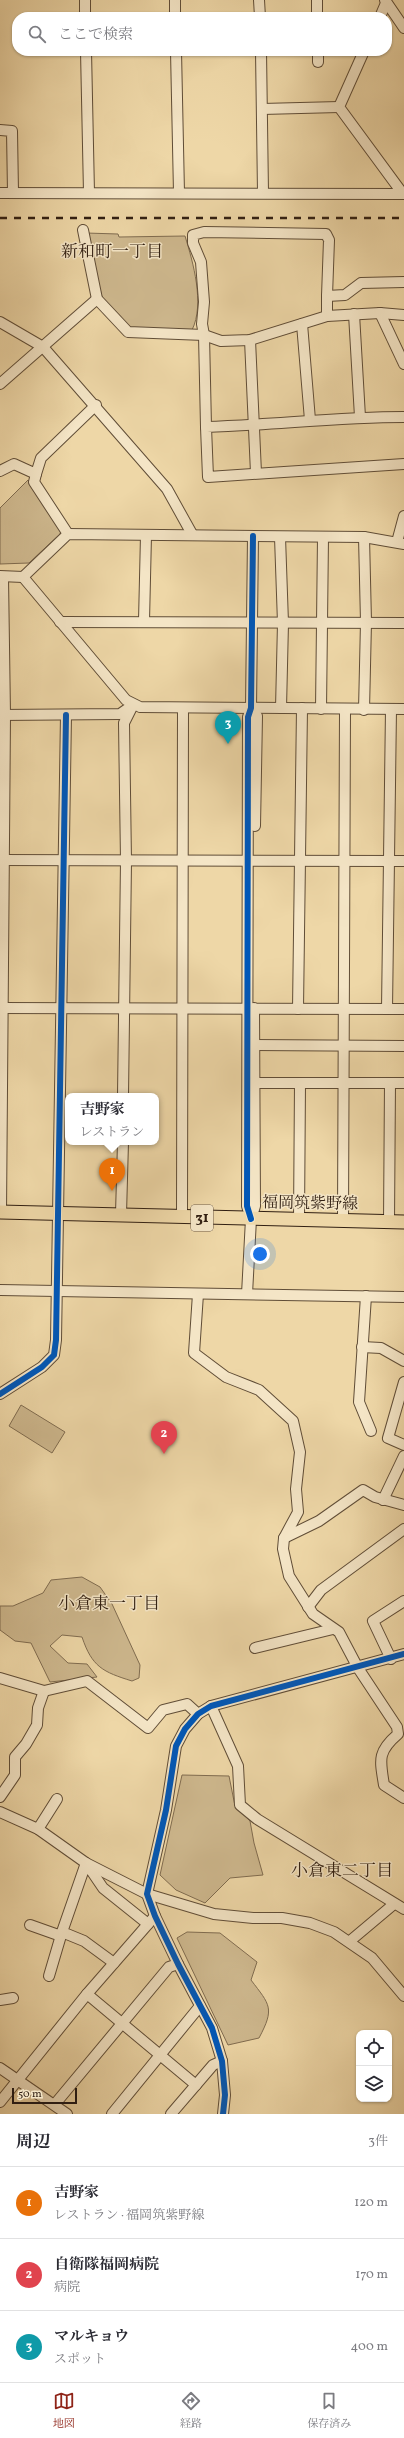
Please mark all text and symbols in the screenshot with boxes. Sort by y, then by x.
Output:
search box [12,12,392,56]
icon: search [26,23,48,45]
text: ここで検索 [58,25,133,46]
district label: 新和町一丁目 [61,241,163,264]
pin: 3 [215,711,241,744]
popup [65,1093,159,1145]
text: 吉野家 [80,1100,125,1121]
text: レストラン [80,1124,144,1142]
pin: 1 [99,1158,125,1191]
street label: 福岡筑紫野線 [262,1192,358,1216]
road number: 31 [191,1205,213,1231]
your location [250,1244,270,1264]
pin: 2 [151,1421,177,1454]
district label: 小倉東一丁目 [58,1593,160,1616]
district label: 小倉東二丁目 [291,1860,393,1883]
map controls [356,2030,392,2102]
button: locate [356,2030,392,2066]
button: layers [356,2066,392,2102]
scale bar [12,2086,77,2105]
text: 50 m [18,2087,42,2102]
text: 周辺 [16,2131,50,2154]
text: 3件 [368,2133,388,2151]
text: 吉野家 [54,2183,99,2204]
text: 1 [26,2194,32,2212]
text: 120 m [354,2194,388,2212]
text: レストラン · 福岡筑紫野線 [54,2207,204,2225]
text: 自衛隊福岡病院 [54,2255,159,2276]
text: 2 [26,2266,32,2284]
text: 170 m [355,2266,388,2284]
text: 病院 [54,2279,80,2297]
text: マルキョウ [54,2327,129,2348]
text: 3 [26,2338,32,2356]
text: 400 m [351,2338,388,2356]
text: スポット [54,2351,106,2369]
tab: 地図 [53,2390,75,2432]
tab: 経路 [180,2390,202,2432]
tab: 保存済み [307,2390,351,2432]

